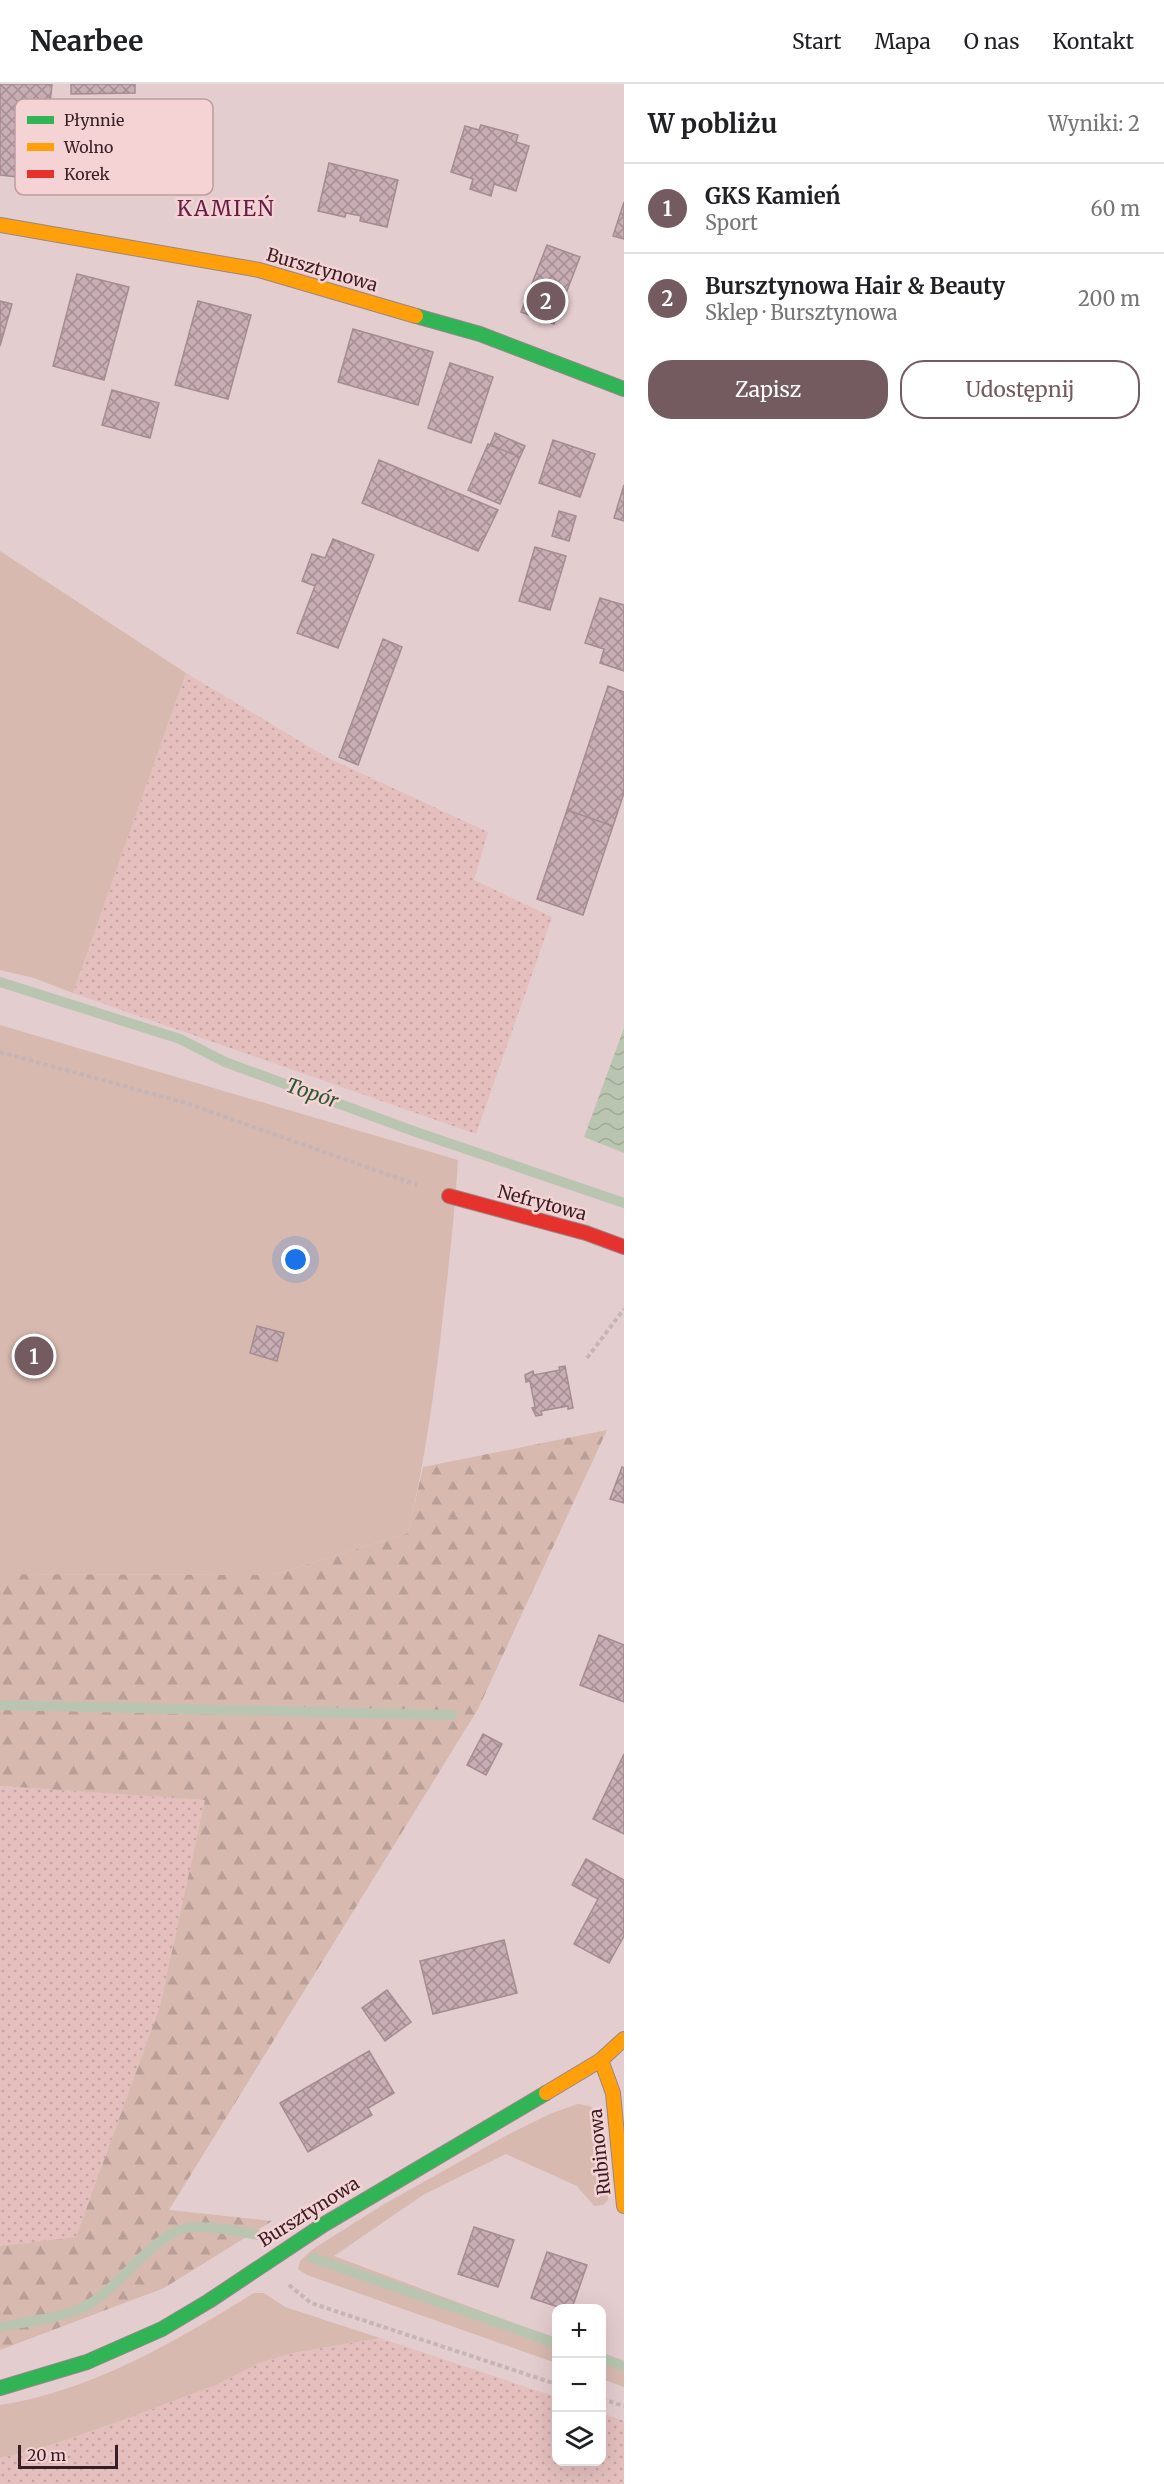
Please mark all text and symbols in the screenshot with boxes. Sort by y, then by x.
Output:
text: Nearbee [30,23,143,59]
text: Start [792,28,841,55]
text: Mapa [874,28,931,55]
text: O nas [964,28,1019,55]
text: Kontakt [1052,28,1134,55]
legend [15,99,213,195]
text: W pobliżu [648,107,777,140]
text: Płynnie [64,110,124,130]
text: Wyniki: 2 [1048,111,1140,136]
text: Wolno [63,137,113,157]
text: Korek [64,164,111,184]
text: GKS Kamień [705,182,841,210]
district label: KAMIEŃ [177,194,275,222]
text: 1 [663,196,672,221]
text: 60 m [1090,196,1140,221]
text: Sport [705,210,758,235]
street label: Bursztynowa [264,243,381,296]
text: Bursztynowa Hair & Beauty [705,272,1005,300]
pin: 2 [526,278,566,324]
text: 2 [662,286,673,311]
text: 200 m [1078,286,1140,311]
text: Sklep · Bursztynowa [705,300,898,325]
button: Zapisz [648,360,888,419]
button: Udostępnij [900,360,1140,419]
water label: Topór [283,1072,342,1113]
street label: Nefrytowa [495,1180,589,1226]
your location [281,1245,310,1274]
pin: 1 [15,1334,54,1378]
street label: Rubinowa [583,2107,615,2197]
street label: Bursztynowa [254,2171,364,2252]
map controls [552,2304,606,2466]
button: + [552,2304,606,2358]
button: − [552,2358,606,2412]
button: layers [552,2412,606,2466]
scale bar [18,2442,118,2470]
text: 20 m [27,2445,66,2465]

